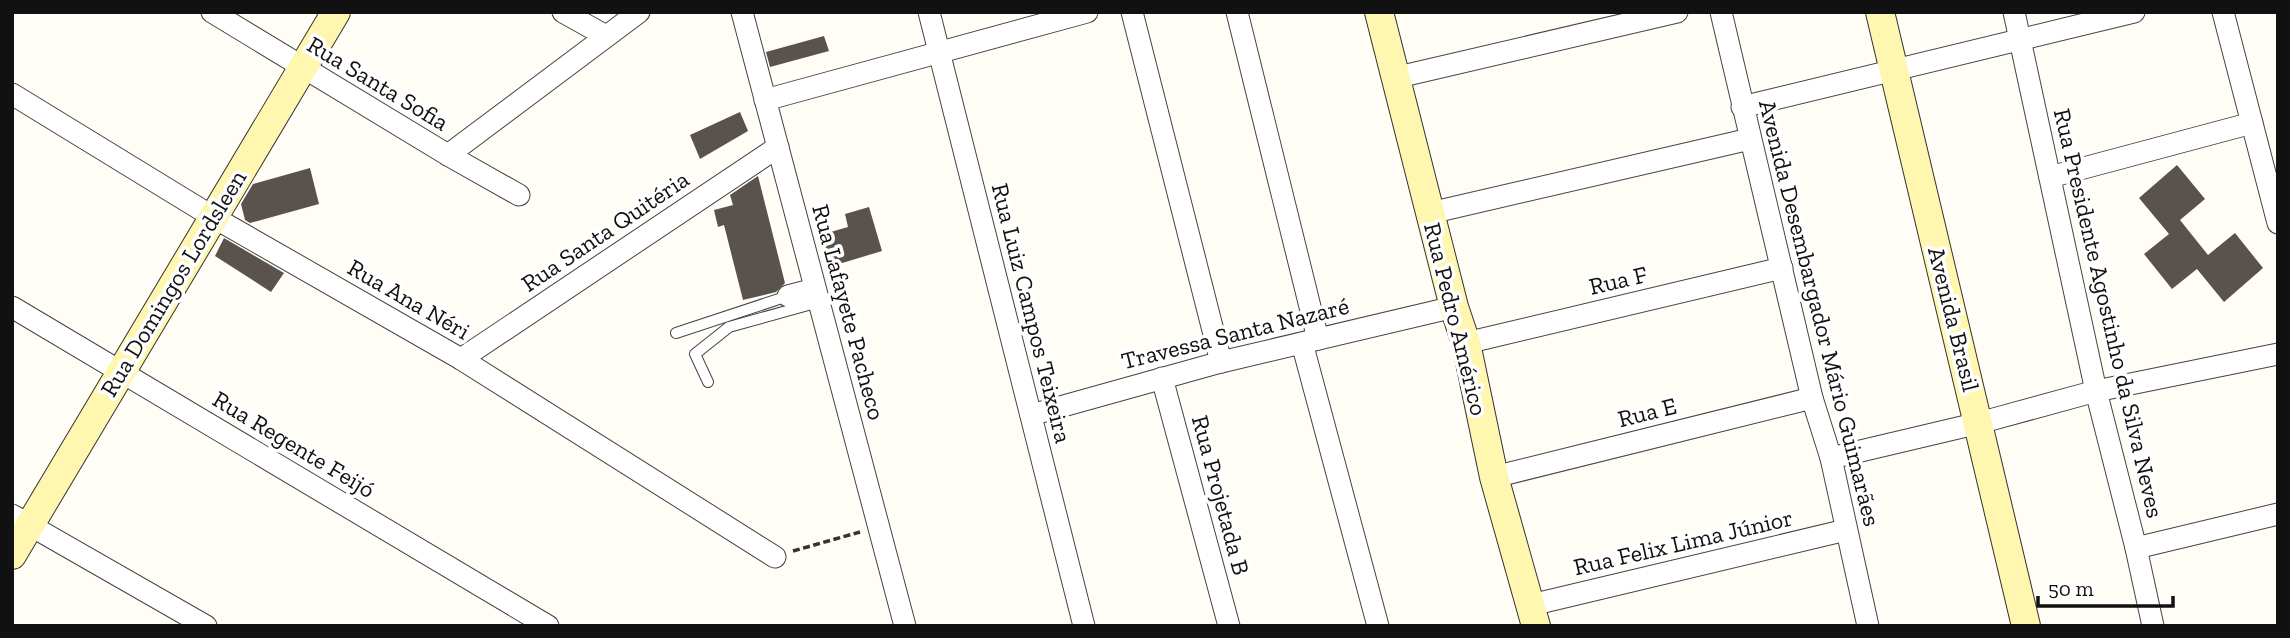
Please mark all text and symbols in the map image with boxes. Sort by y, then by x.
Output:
street label: Rua Santa Sofia [302,29,454,137]
street label: Avenida Desembargador Mário Guimarães [1753,97,1887,529]
street label: Rua Presidente Agostinho da Silva Neves [2048,105,2170,521]
street label: Rua Domingos Lordsleen [94,164,252,401]
street label: Rua Santa Quitéria [516,164,695,298]
street label: Rua Luiz Campos Teixeira [986,180,1078,446]
street label: Rua Lafayete Pacheco [806,201,892,423]
street label: Rua Pedro Américo [1418,219,1494,419]
street label: Avenida Brasil [1922,244,1986,394]
street label: Rua Ana Néri [343,252,475,346]
street label: Rua F [1586,259,1650,301]
street label: Travessa Santa Nazaré [1118,291,1352,375]
street label: Rua Regente Feijó [208,384,380,504]
street label: Rua E [1615,391,1679,433]
street label: Rua Projetada B [1186,412,1256,578]
street label: Rua Felix Lima Júnior [1570,503,1796,581]
scale bar [2038,564,2173,608]
text: 50 m [2048,576,2094,601]

